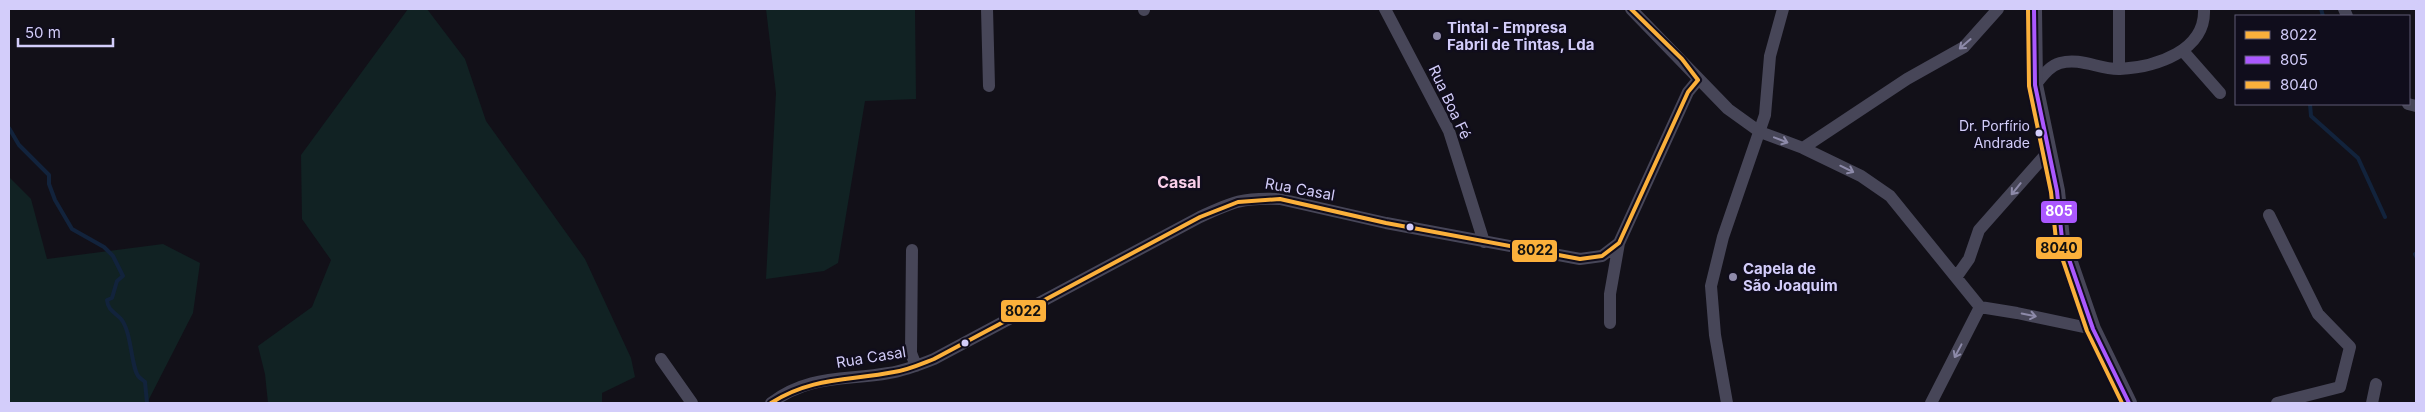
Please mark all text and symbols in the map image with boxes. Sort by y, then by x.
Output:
scale bar [18,15,112,47]
legend [2235,15,2410,105]
place label: Tintal - Empresa Fabril de Tintas, Lda [1447,18,1594,54]
text: 50 m [25,23,61,42]
text: 8022 [2280,25,2317,44]
marker: Tintal - Empresa Fabril de Tintas, Lda [1431,30,1443,42]
one-way arrow [1958,39,1971,50]
text: 805 [2280,50,2308,69]
street label: Rua Boa Fé [1425,62,1475,142]
text: 8040 [2280,75,2318,94]
place label: Dr. Porfírio Andrade [1959,117,2030,151]
marker: Dr. Porfírio Andrade [2034,128,2044,138]
one-way arrow [1773,136,1789,145]
one-way arrow [1839,165,1854,174]
district label: Casal [1157,172,1201,192]
street label: Rua Casal [1264,174,1336,204]
one-way arrow [2011,182,2022,195]
line badge: 805 [2040,200,2078,224]
text: 805 [2045,202,2073,219]
unlabelled marker [1405,222,1415,232]
line badge: 8040 [2035,236,2083,260]
line badge: 8022 [1511,239,1558,263]
text: 8040 [2040,239,2078,256]
text: 8022 [1517,241,1553,258]
place label: Capela de São Joaquim [1743,259,1838,295]
marker: Capela de São Joaquim [1727,271,1739,283]
line badge: 8022 [1000,299,1047,323]
text: 8022 [1005,302,1041,319]
one-way arrow [2020,311,2036,320]
unlabelled marker [960,338,970,348]
street label: Rua Casal [835,342,907,372]
one-way arrow [1953,343,1963,358]

